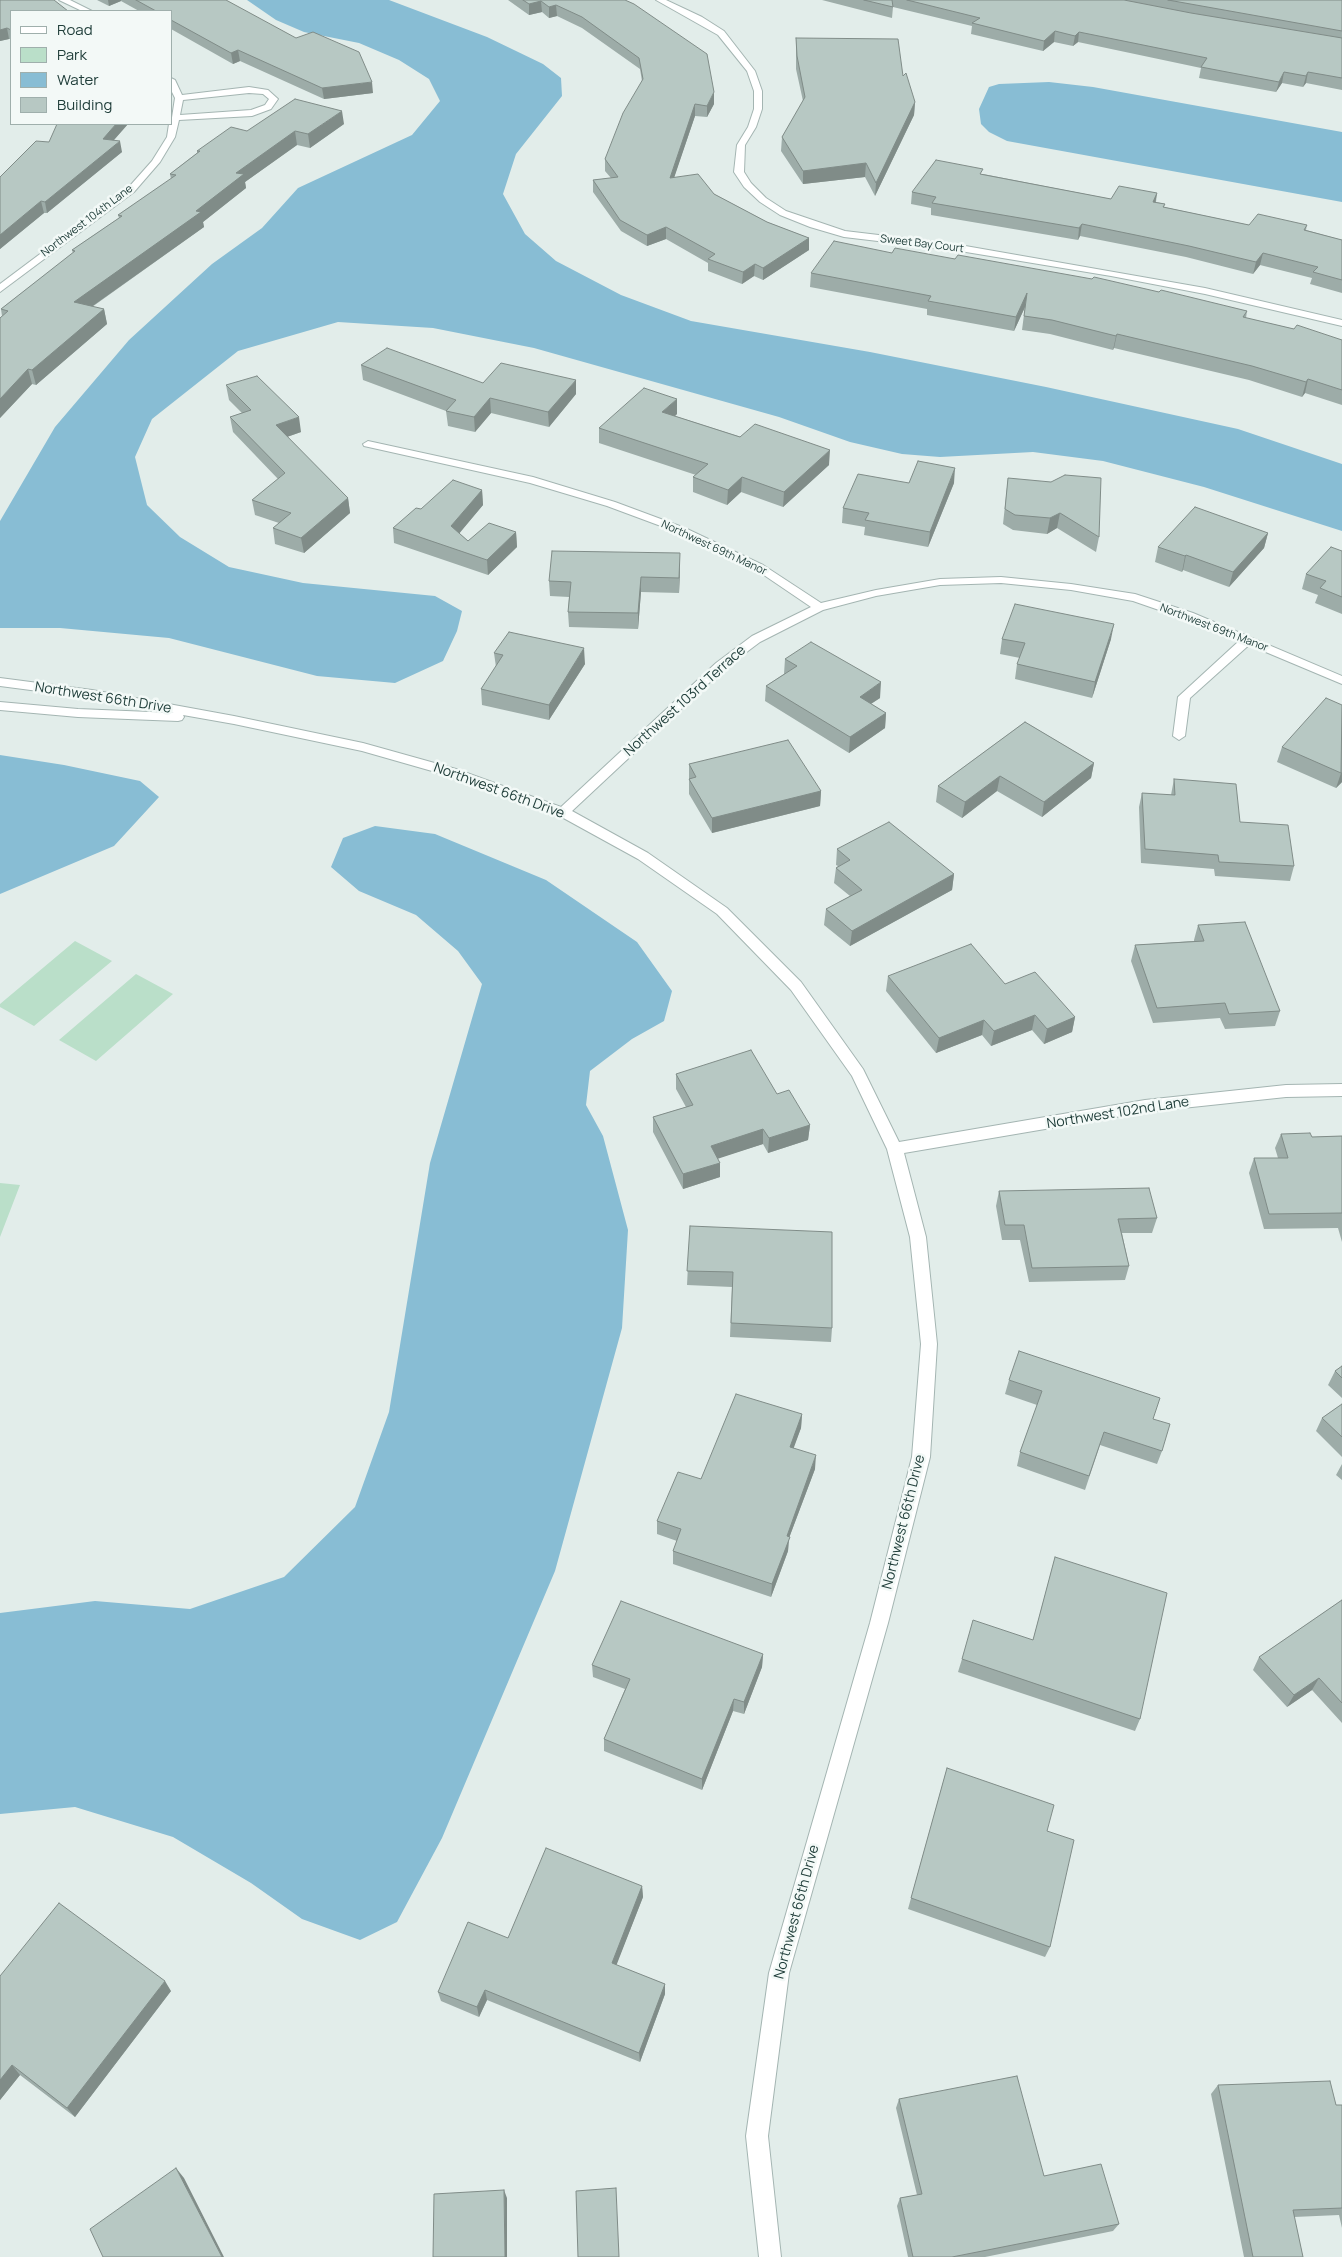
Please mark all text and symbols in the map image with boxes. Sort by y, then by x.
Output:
legend [10,10,172,125]
text: Road [57,19,93,40]
text: Park [57,44,87,65]
text: Water [57,69,99,90]
text: Building [57,94,112,115]
street label: Northwest 104th Lane [39,182,135,260]
street label: Sweet Bay Court [879,232,965,256]
street label: Northwest 69th Manor [659,518,769,578]
street label: Northwest 69th Manor [1158,601,1270,655]
street label: Northwest 103rd Terrace [621,642,749,760]
street label: Northwest 66th Drive [34,679,172,717]
street label: Northwest 66th Drive [431,759,567,823]
street label: Northwest 102nd Lane [1046,1093,1190,1133]
street label: Northwest 66th Drive [879,1453,929,1591]
street label: Northwest 66th Drive [771,1843,823,1981]

